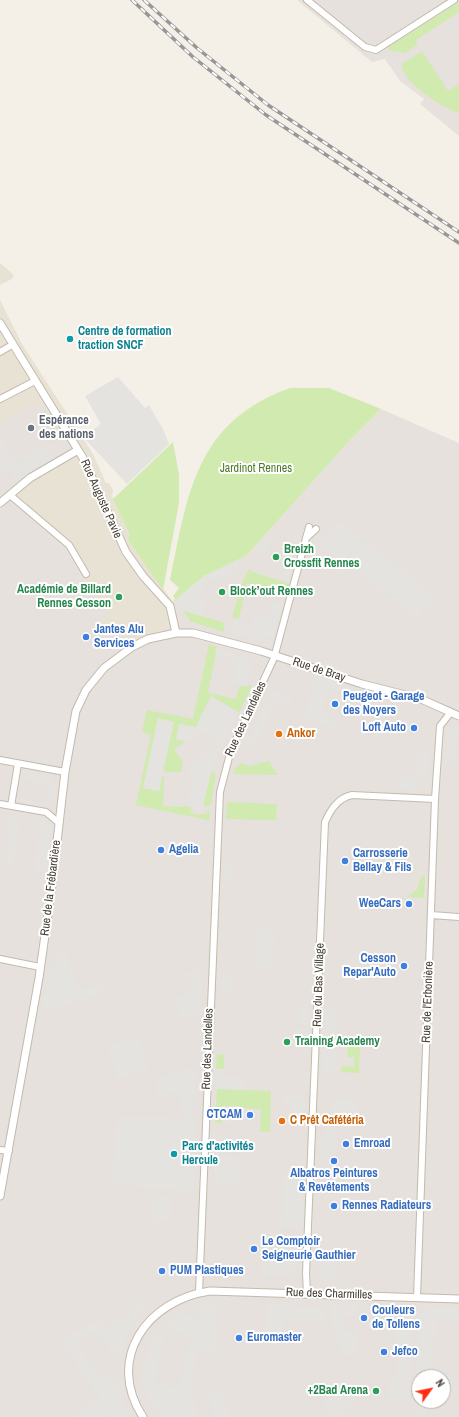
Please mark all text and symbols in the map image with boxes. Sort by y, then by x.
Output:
place label: Centre de formation traction SNCF [78,325,171,353]
marker: Centre de formation traction SNCF [65,334,75,344]
place label: Espérance des nations [39,414,94,442]
marker: Espérance des nations [26,423,36,433]
street label: Rue Auguste Pavie [77,457,125,541]
park label: Jardinot Rennes [220,462,292,476]
place label: Breizh Crossfit Rennes [284,543,359,571]
marker: Breizh Crossfit Rennes [271,552,281,562]
place label: Académie de Billard Rennes Cesson [17,583,111,611]
place label: Block’out Rennes [230,585,313,599]
marker: Block’out Rennes [217,587,227,597]
marker: Académie de Billard Rennes Cesson [114,592,124,602]
place label: Jantes Alu Services [94,623,144,651]
marker: Jantes Alu Services [81,632,91,642]
street label: Rue de Bray [291,655,347,685]
street label: Rue des Landelles [222,679,270,759]
place label: Peugeot - Garage des Noyers [343,690,424,718]
marker: Peugeot - Garage des Noyers [330,699,340,709]
place label: Loft Auto [362,721,406,735]
marker: Loft Auto [409,723,419,733]
place label: Ankor [287,727,315,741]
marker: Ankor [274,729,284,739]
street label: Rue de la Frébardière [38,839,64,937]
place label: Agelia [169,843,199,857]
marker: Agelia [156,845,166,855]
place label: Carrosserie Bellay & Fils [353,847,412,875]
marker: Carrosserie Bellay & Fils [340,856,350,866]
place label: WeeCars [359,897,401,911]
marker: WeeCars [404,899,414,909]
street label: Rue du Bas Village [310,943,328,1027]
place label: Cesson Repar'Auto [343,952,396,980]
marker: Cesson Repar'Auto [399,961,409,971]
street label: Rue de l'Erbonière [419,961,437,1043]
street label: Rue des Landelles [199,1008,217,1090]
place label: Training Academy [295,1035,380,1049]
marker: Training Academy [282,1037,292,1047]
place label: CTCAM [206,1108,242,1122]
marker: CTCAM [245,1110,255,1120]
place label: C Prêt Cafétéria [290,1114,364,1128]
marker: C Prêt Cafétéria [277,1116,287,1126]
place label: Emroad [354,1137,391,1151]
marker: Emroad [341,1139,351,1149]
place label: Parc d'activités Hercule [182,1140,254,1168]
marker: Parc d'activités Hercule [169,1149,179,1159]
marker: Albatros Peintures & Revêtements [329,1156,339,1166]
place label: Albatros Peintures & Revêtements [290,1167,378,1195]
place label: Rennes Radiateurs [342,1199,431,1213]
marker: Rennes Radiateurs [329,1201,339,1211]
place label: Le Comptoir Seigneurie Gauthier [262,1235,356,1263]
marker: Le Comptoir Seigneurie Gauthier [249,1244,259,1254]
place label: PUM Plastiques [170,1264,244,1278]
marker: PUM Plastiques [157,1266,167,1276]
street label: Rue des Charmilles [286,1285,372,1303]
place label: Couleurs de Tollens [372,1304,420,1332]
marker: Couleurs de Tollens [359,1313,369,1323]
place label: Euromaster [247,1331,302,1345]
marker: Euromaster [234,1333,244,1343]
place label: Jefco [392,1345,418,1359]
marker: Jefco [379,1347,389,1357]
north arrow [411,1369,451,1409]
text: N [433,1376,448,1390]
place label: +2Bad Arena [308,1384,368,1398]
marker: +2Bad Arena [371,1386,381,1396]

